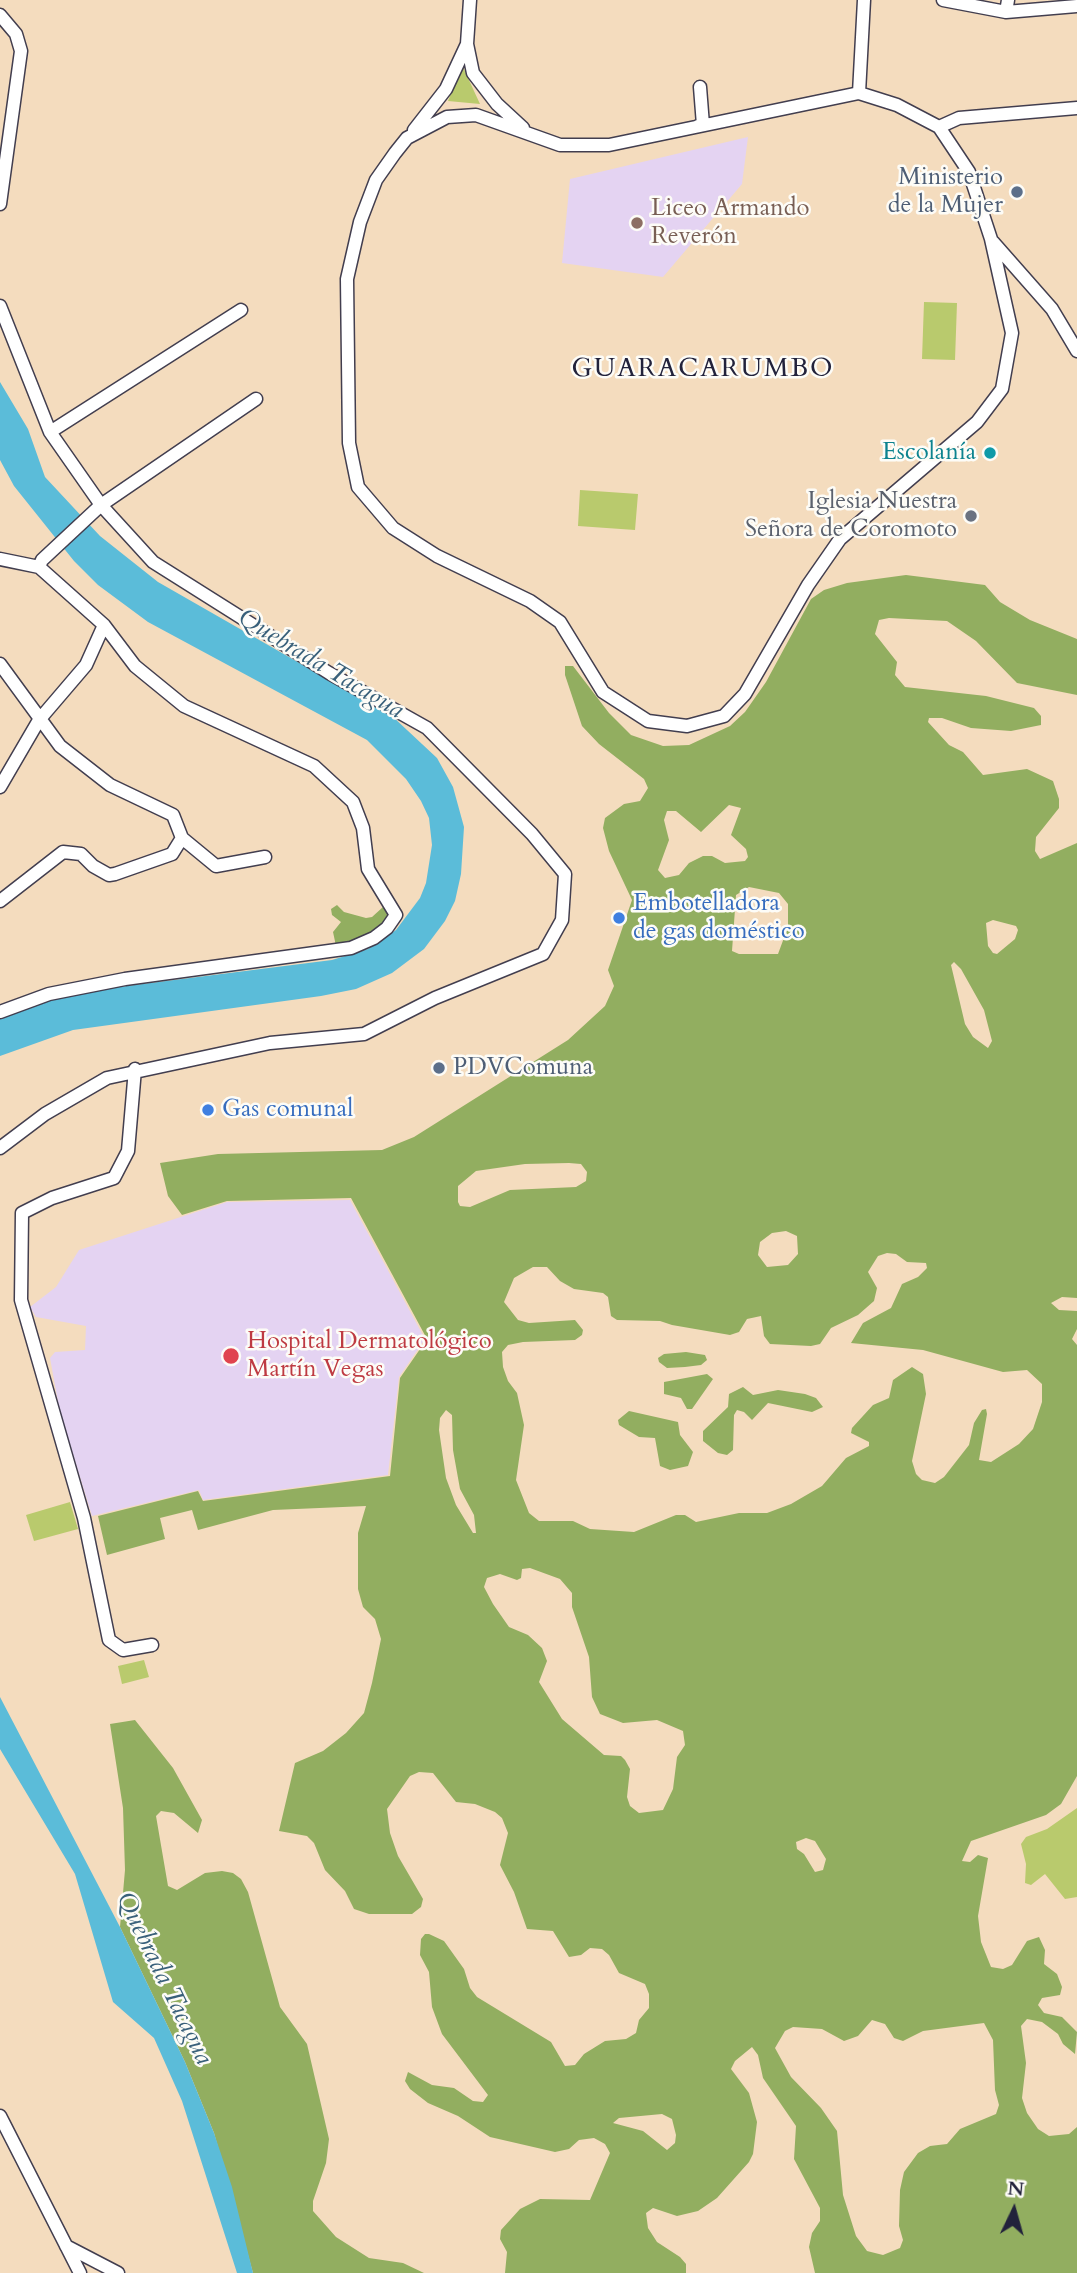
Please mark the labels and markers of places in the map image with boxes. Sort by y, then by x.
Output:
place label: Ministerio de la Mujer [888,164,1003,220]
marker: Ministerio de la Mujer [1009,184,1025,200]
place label: Liceo Armando Reverón [651,195,809,251]
marker: Liceo Armando Reverón [629,215,645,231]
place label: Escolanía [882,439,976,467]
marker: Escolanía [982,445,998,461]
place label: Iglesia Nuestra Señora de Coromoto [745,488,957,544]
marker: Iglesia Nuestra Señora de Coromoto [963,508,979,524]
place label: Embotelladora de gas doméstico [633,890,805,946]
marker: Embotelladora de gas doméstico [611,910,627,926]
place label: PDVComuna [453,1054,593,1082]
marker: PDVComuna [431,1060,447,1076]
place label: Gas comunal [222,1096,353,1124]
marker: Gas comunal [200,1102,216,1118]
place label: Hospital Dermatológico Martín Vegas [247,1328,492,1384]
marker: Hospital Dermatológico Martín Vegas [221,1346,241,1366]

